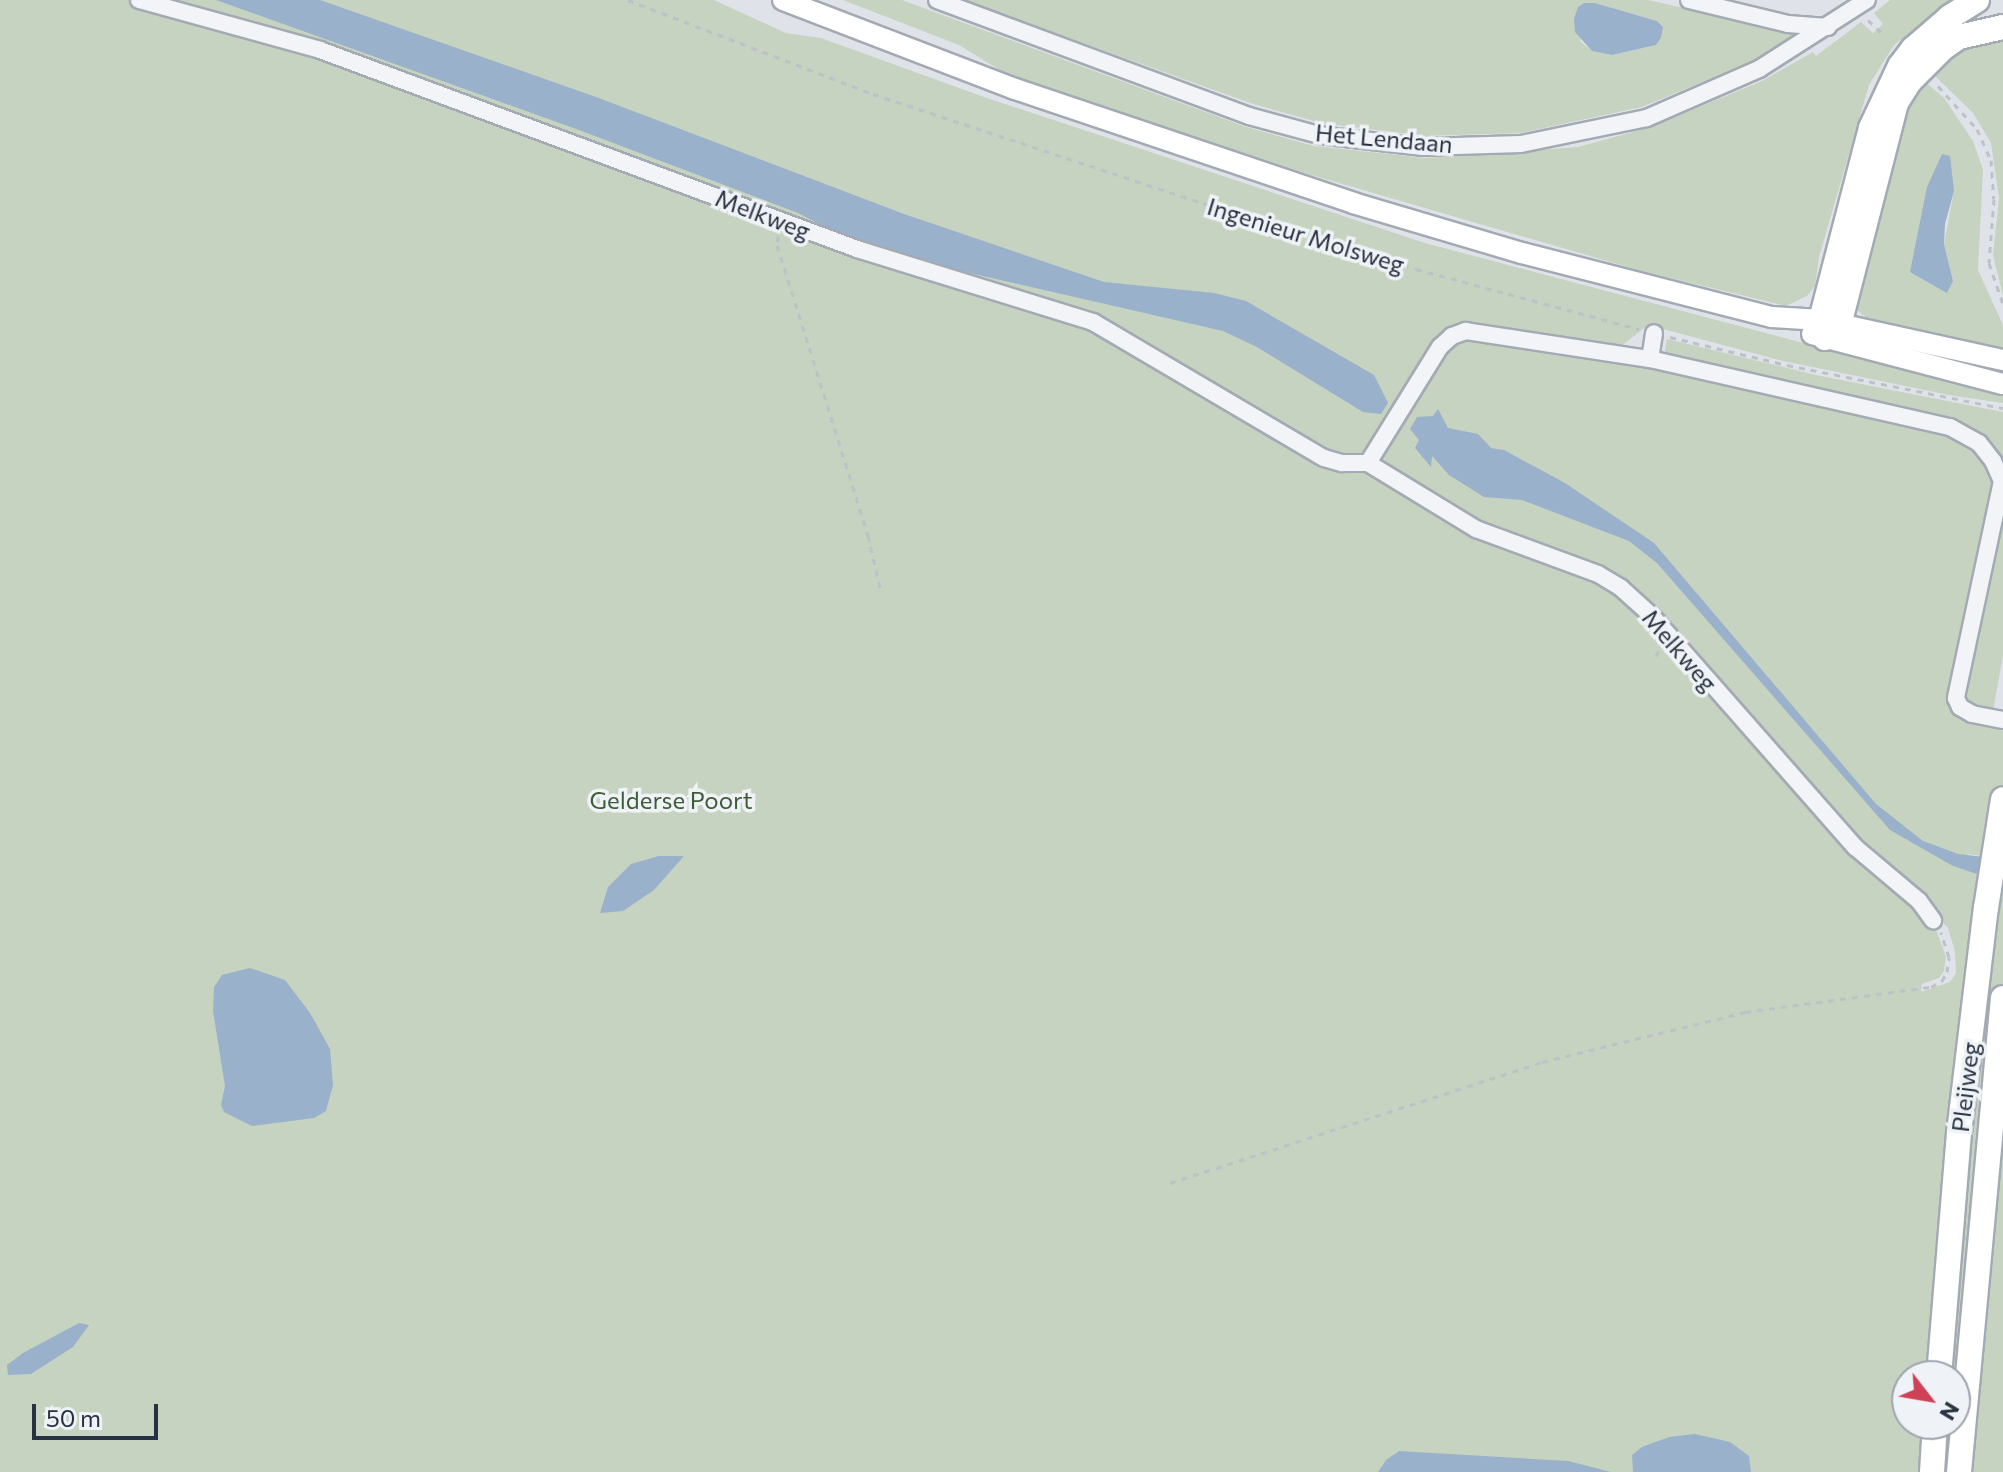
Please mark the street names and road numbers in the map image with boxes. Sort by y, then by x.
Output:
street label: Het Lendaan [1314,118,1454,158]
street label: Melkweg [712,183,814,245]
street label: Ingenieur Molsweg [1204,191,1408,279]
street label: Melkweg [1637,603,1723,697]
street label: Pleijweg [1945,1040,1985,1134]

